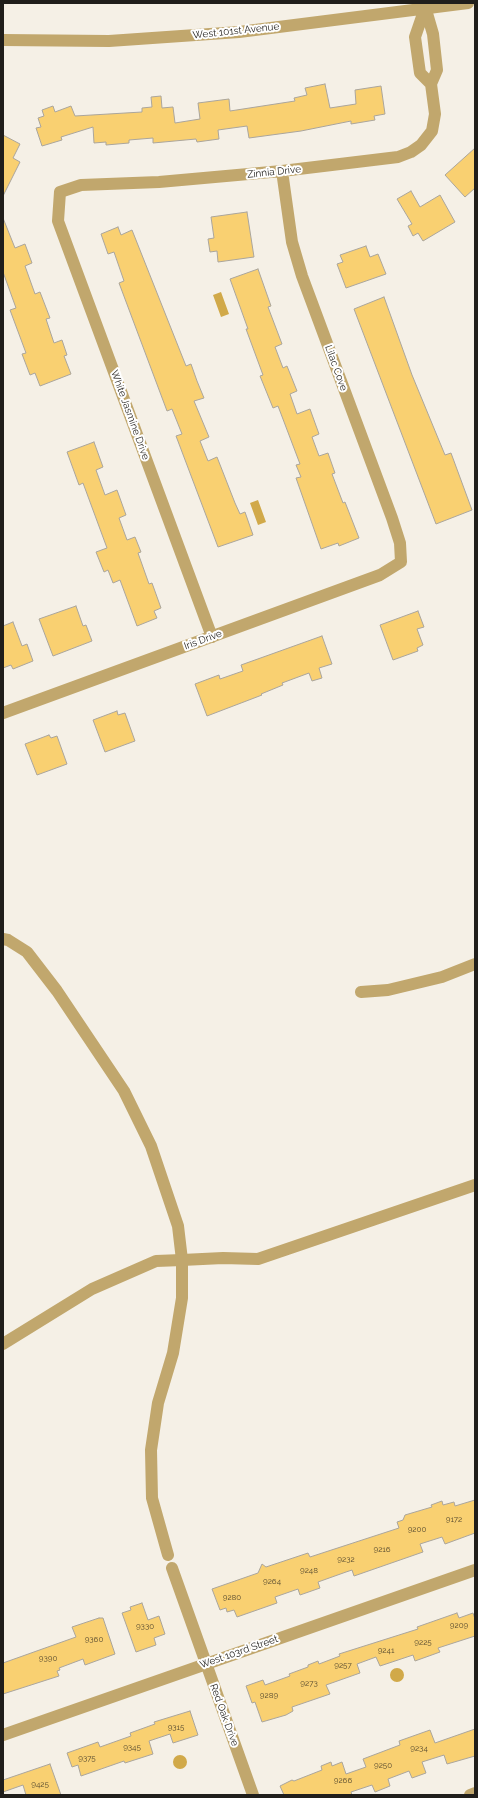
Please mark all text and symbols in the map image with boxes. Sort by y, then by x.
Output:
street label: West 101st Avenue [192,20,280,42]
street label: Zinnia Drive [246,163,302,181]
street label: Lilac Cove [322,343,350,393]
street label: White Jasmine Drive [108,368,152,462]
street label: Iris Drive [182,628,224,652]
house number: 9172 [446,1515,462,1525]
house number: 9200 [408,1525,426,1535]
house number: 9216 [373,1545,391,1555]
house number: 9232 [337,1555,355,1565]
house number: 9248 [300,1566,318,1576]
house number: 9264 [263,1577,281,1587]
house number: 9280 [223,1593,241,1603]
house number: 9209 [450,1621,468,1631]
house number: 9330 [136,1622,154,1632]
street label: West 103rd Street [198,1633,280,1671]
house number: 9360 [85,1635,103,1645]
house number: 9225 [414,1638,432,1648]
house number: 9241 [378,1646,394,1656]
house number: 9390 [39,1654,57,1664]
house number: 9257 [334,1661,352,1671]
house number: 9273 [300,1679,318,1689]
street label: Red Oak Drive [207,1682,241,1748]
house number: 9289 [260,1691,278,1701]
house number: 9315 [168,1723,184,1733]
house number: 9345 [123,1743,141,1753]
house number: 9234 [410,1744,428,1754]
house number: 9375 [78,1754,96,1764]
house number: 9250 [374,1761,392,1771]
house number: 9266 [334,1776,352,1786]
house number: 9425 [31,1780,49,1790]

